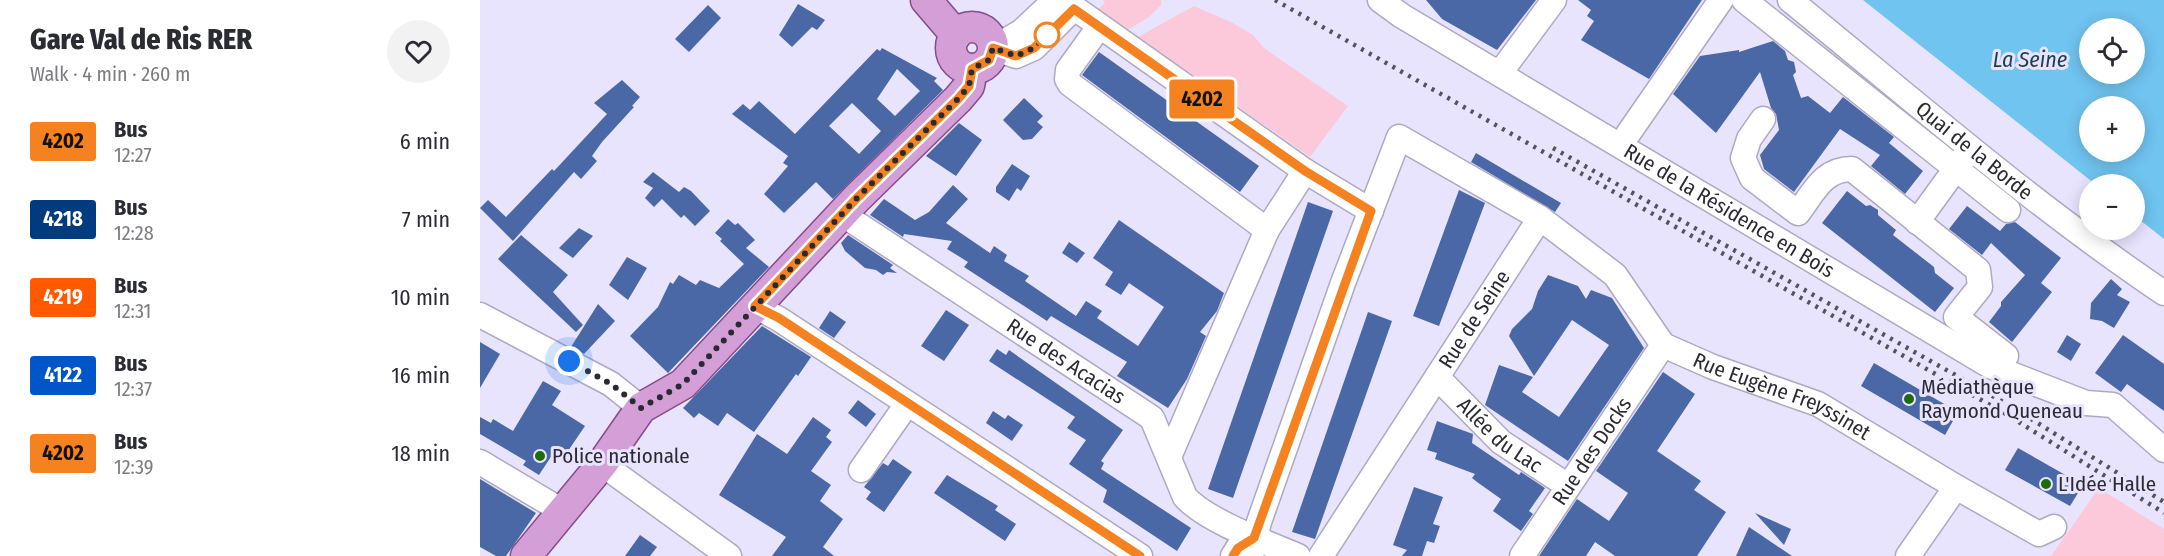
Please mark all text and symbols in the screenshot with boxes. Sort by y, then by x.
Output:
map controls [2079,18,2145,240]
button: locate [2079,18,2145,84]
button: heart [387,20,450,83]
unlabelled marker [1034,22,1060,48]
text: Gare Val de Ris RER [30,23,252,56]
water label: La Seine [1993,46,2067,73]
text: Walk · 4 min · 260 m [30,62,190,86]
line badge: 4202 [1160,80,1244,118]
text: 4202 [1181,86,1223,112]
street label: Quai de la Borde [1910,96,2038,206]
button: + [2079,96,2145,162]
text: Bus [114,116,147,143]
text: 4202 [42,128,84,154]
text: 6 min [400,128,450,155]
street label: Rue de la Résidence en Bois [1619,138,1839,283]
text: 12:27 [114,143,152,167]
button: − [2079,174,2145,240]
text: Bus [114,194,147,221]
text: 4218 [43,206,83,232]
text: 7 min [402,206,450,233]
text: 12:28 [114,221,154,245]
street label: Rue de Seine [1433,265,1516,373]
text: Bus [114,272,147,299]
text: 4219 [43,284,83,310]
text: 10 min [391,284,450,311]
text: 12:31 [114,299,151,323]
street label: Rue des Acacias [1002,313,1130,410]
your location [554,346,584,376]
street label: Rue Eugène Freyssinet [1689,347,1875,446]
text: Bus [114,350,147,377]
text: 4122 [44,362,82,388]
text: 16 min [391,362,450,389]
place label: Médiathèque Raymond Queneau [1921,374,2083,424]
text: 12:37 [114,377,152,401]
street label: Allée du Lac [1452,392,1547,478]
street label: Rue des Docks [1547,392,1637,510]
marker: Médiathèque Raymond Queneau [1902,392,1916,406]
text: Bus [114,428,147,455]
text: 4202 [42,440,84,466]
text: 18 min [391,440,450,467]
place label: Police nationale [552,443,690,469]
marker: Police nationale [533,449,547,463]
text: 12:39 [114,455,154,479]
place label: L'Idée Halle [2058,471,2156,497]
marker: L'Idée Halle [2039,477,2053,491]

